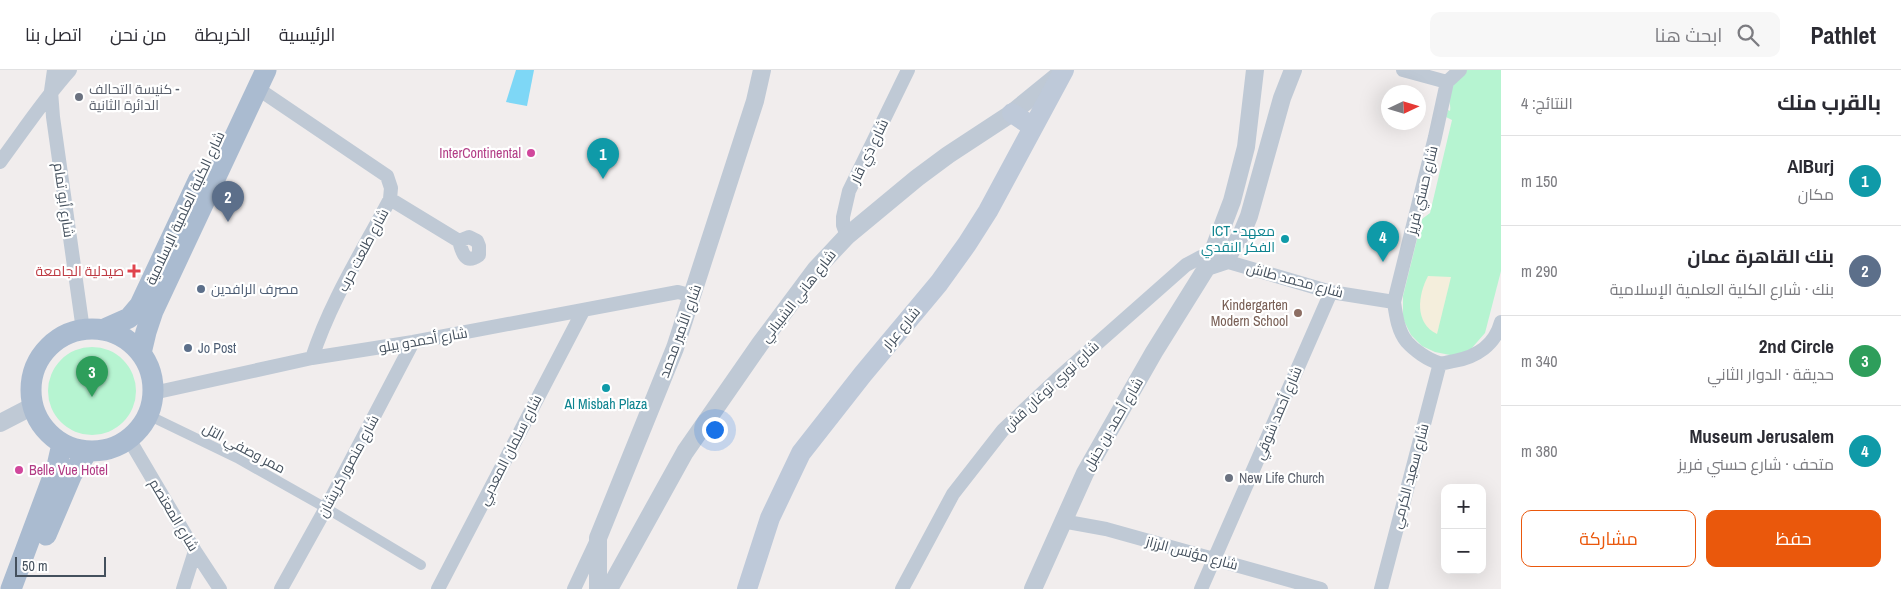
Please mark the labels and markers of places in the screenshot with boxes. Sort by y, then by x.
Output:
place label: كنيسة التحالف - الدائرة الثانية [89,80,179,114]
marker: كنيسة التحالف - الدائرة الثانية [73,91,85,103]
pin: 1 [587,138,619,179]
place label: InterContinental [439,144,521,162]
marker: InterContinental [525,147,537,159]
pin: 2 [212,181,244,222]
pin: 4 [1367,221,1399,262]
place label: ICT - معهد الفكر النقدي [1201,222,1275,259]
marker: ICT - معهد الفكر النقدي [1279,233,1291,245]
place label: صيدلية الجامعة [35,262,124,280]
marker: صيدلية الجامعة [128,265,140,277]
place label: مصرف الرافدين [211,280,298,298]
marker: مصرف الرافدين [195,283,207,295]
place label: Kindergarten Modern School [1211,296,1288,330]
marker: Kindergarten Modern School [1292,307,1304,319]
place label: Jo Post [198,339,236,357]
marker: Jo Post [182,342,194,354]
pin: 3 [76,356,108,397]
marker: Al Misbah Plaza [600,382,612,394]
place label: Al Misbah Plaza [564,395,648,413]
place label: Belle Vue Hotel [29,461,108,479]
marker: Belle Vue Hotel [13,464,25,476]
place label: New Life Church [1239,469,1325,487]
marker: New Life Church [1223,472,1235,484]

